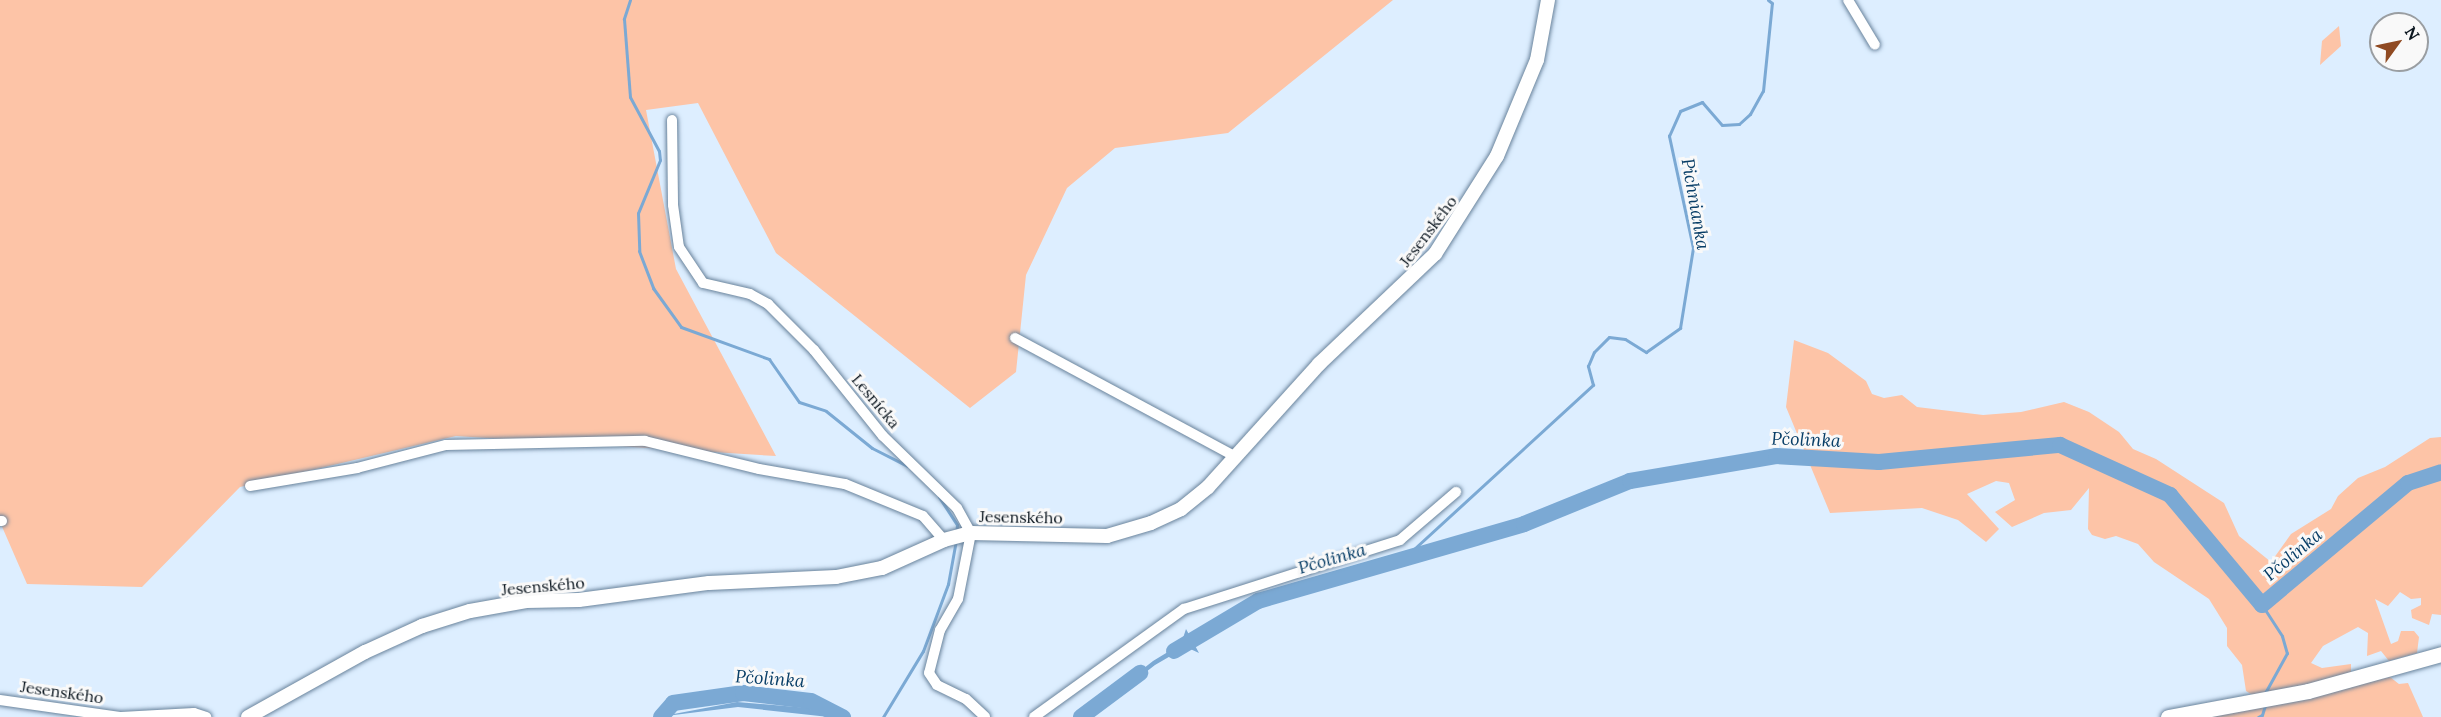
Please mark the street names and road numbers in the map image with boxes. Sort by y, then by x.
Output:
street label: Jesenského [1395,192,1461,270]
street label: Lesnícka [848,370,904,432]
street label: Jesenského [979,507,1063,527]
street label: Jesenského [500,573,586,599]
street label: Jesenského [19,677,105,707]

